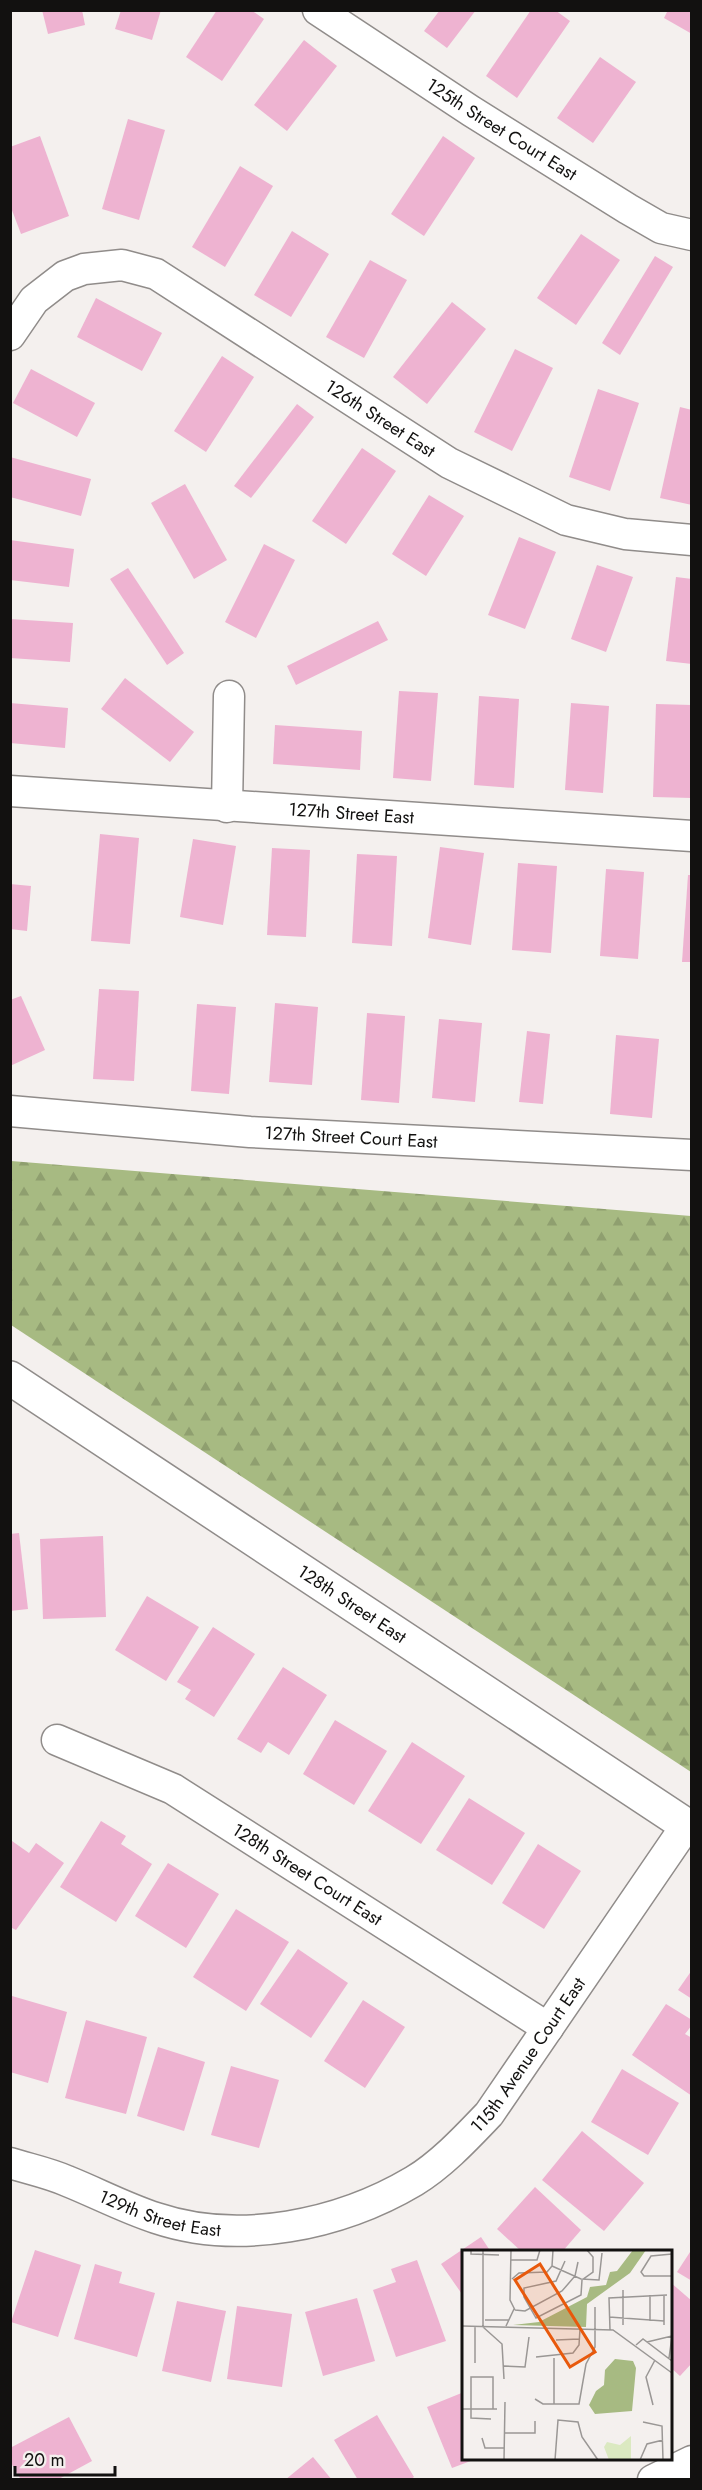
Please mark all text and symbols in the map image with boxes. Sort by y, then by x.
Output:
street label: 125th Street Court East [421,72,582,187]
street label: 126th Street East [320,373,441,464]
street label: 127th Street East [288,796,415,831]
street label: 127th Street Court East [264,1120,439,1155]
street label: 128th Street East [292,1559,412,1650]
street label: 128th Street Court East [227,1817,388,1932]
street label: 115th Avenue Court East [465,1972,592,2139]
street label: 129th Street East [95,2183,222,2243]
inset map [462,2250,672,2460]
scale bar [15,2439,116,2477]
text: 20 m [24,2447,64,2473]

